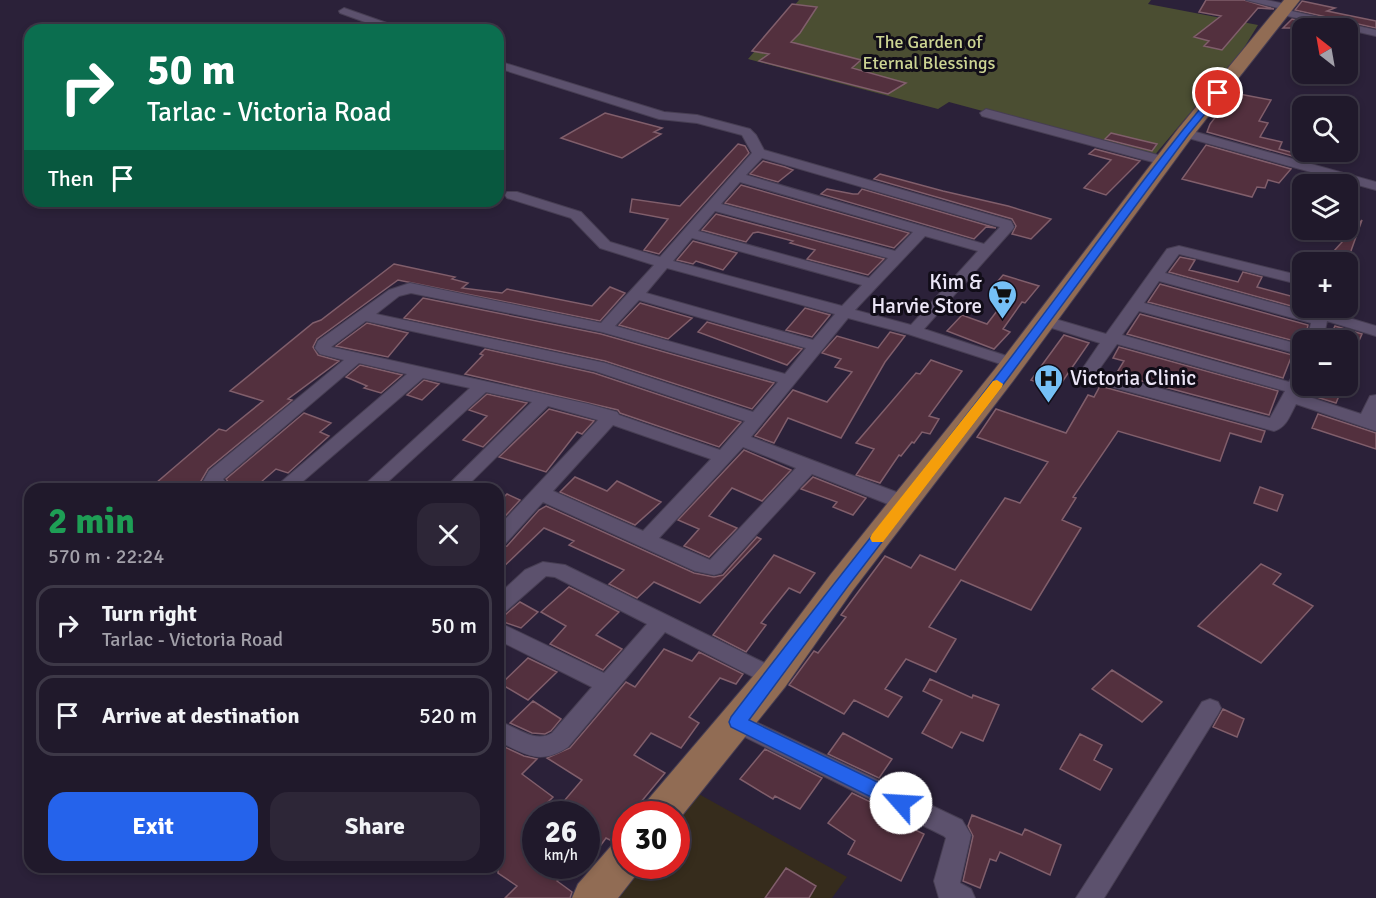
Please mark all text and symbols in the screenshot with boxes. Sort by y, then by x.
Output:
north arrow [1292,18,1358,84]
map controls [1292,18,1358,396]
park label: The Garden of Eternal Blessings [863,31,996,74]
text: 50 m [147,45,236,96]
icon: right [48,48,126,126]
pin [1192,67,1243,118]
icon: arrive [1201,76,1234,109]
text: Tarlac - Victoria Road [147,96,391,129]
button: search [1292,96,1358,162]
icon: arrive [106,162,139,195]
text: Then [48,165,94,192]
button: layers [1292,174,1358,240]
button: + [1292,252,1358,318]
place label: Kim & Harvie Store [871,269,982,319]
supermarket icon: Kim & Harvie Store [987,278,1019,320]
button: − [1292,330,1358,396]
hospital icon: Victoria Clinic [1033,362,1065,404]
place label: Victoria Clinic [1070,365,1196,391]
text: 2 min [48,499,135,544]
button: close [417,503,480,566]
text: 570 m · 22:24 [48,544,164,569]
text: Turn right [102,600,197,627]
icon: right [51,609,84,642]
text: 50 m [431,612,477,639]
text: Tarlac - Victoria Road [102,627,283,652]
icon: arrive [51,699,84,732]
text: Arrive at destination [102,702,299,729]
text: 520 m [419,702,477,729]
position arrow [869,771,933,835]
button: Exit [48,792,258,861]
button: Share [270,792,480,861]
speed limit sign: 30 [612,801,690,879]
text: 26 [545,814,577,851]
text: km/h [544,846,578,864]

